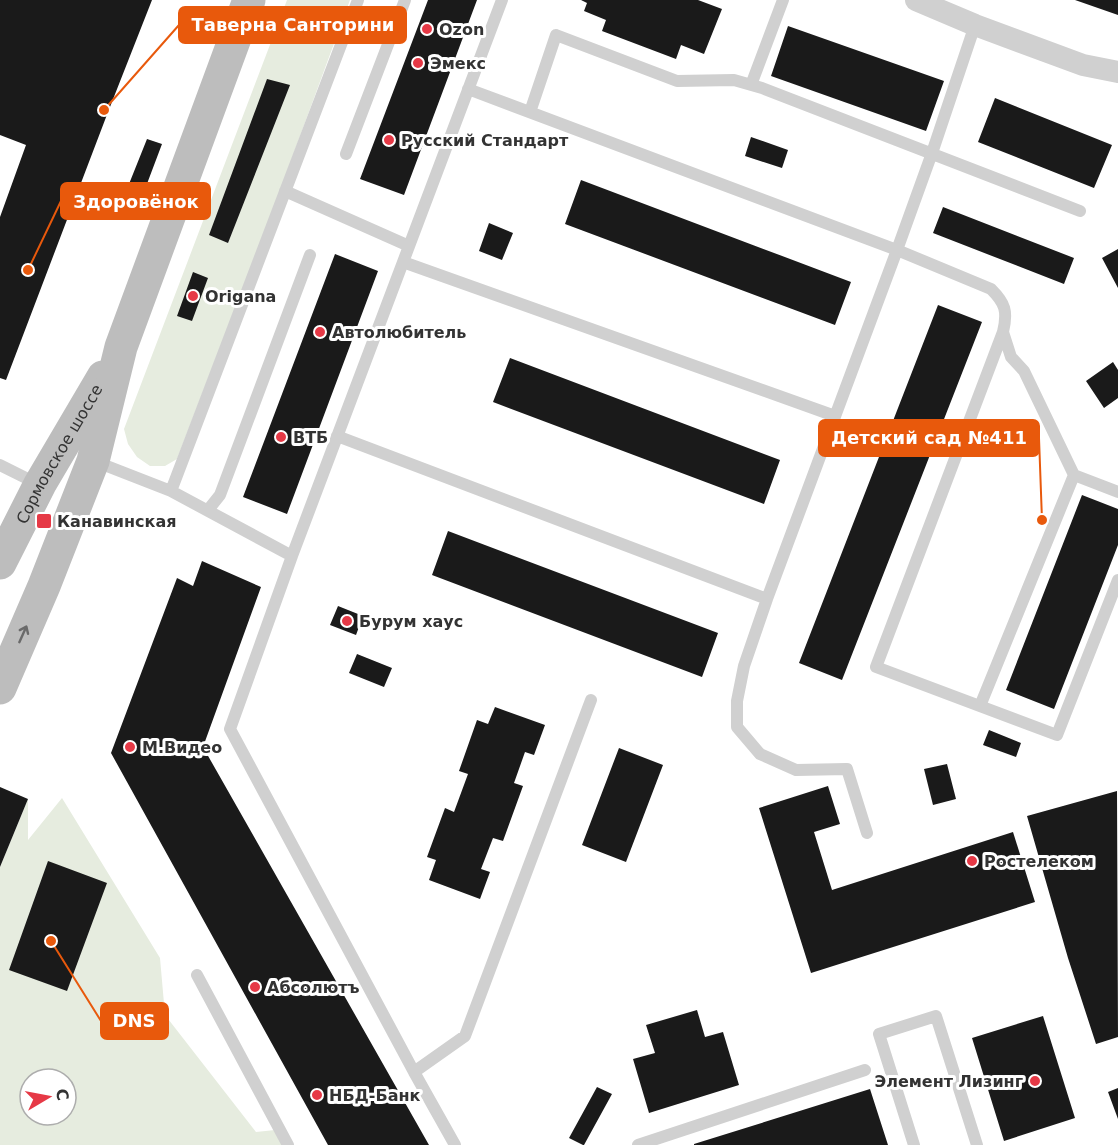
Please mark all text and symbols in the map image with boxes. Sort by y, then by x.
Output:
callout: Таверна Санторини [179,7,406,43]
text: Таверна Санторини [192,14,394,35]
place label: Ozon [439,20,484,39]
marker: Ozon [420,22,434,36]
place label: Эмекс [430,54,486,73]
marker: Эмекс [411,56,425,70]
place label: Русский Стандарт [401,131,569,150]
marker: Русский Стандарт [382,133,396,147]
callout: Здоровёнок [61,183,210,219]
text: Здоровёнок [73,191,199,212]
place label: Origana [205,287,276,306]
marker: Origana [186,289,200,303]
place label: Автолюбитель [332,323,466,342]
marker: Автолюбитель [313,325,327,339]
street label: Сормовское шоссе [12,381,107,527]
callout: Детский сад №411 [819,420,1039,456]
text: Детский сад №411 [831,427,1027,448]
place label: ВТБ [293,428,328,447]
marker: ВТБ [274,430,288,444]
marker: Канавинская [35,512,53,530]
place label: Канавинская [57,512,177,531]
place label: Бурум хаус [359,612,463,631]
marker: Бурум хаус [340,614,354,628]
one-way arrow [19,625,30,643]
place label: М.Видео [142,738,222,757]
marker: М.Видео [123,740,137,754]
place label: Ростелеком [984,852,1094,871]
marker: Ростелеком [965,854,979,868]
place label: Абсолютъ [267,978,360,997]
marker: Абсолютъ [248,980,262,994]
callout: DNS [101,1003,168,1039]
text: DNS [113,1010,155,1031]
north arrow [18,1067,78,1127]
place label: Элемент Лизинг [874,1072,1023,1091]
marker: Элемент Лизинг [1028,1074,1042,1088]
place label: НБД-Банк [329,1086,421,1105]
text: С [52,1087,73,1102]
marker: НБД-Банк [310,1088,324,1102]

